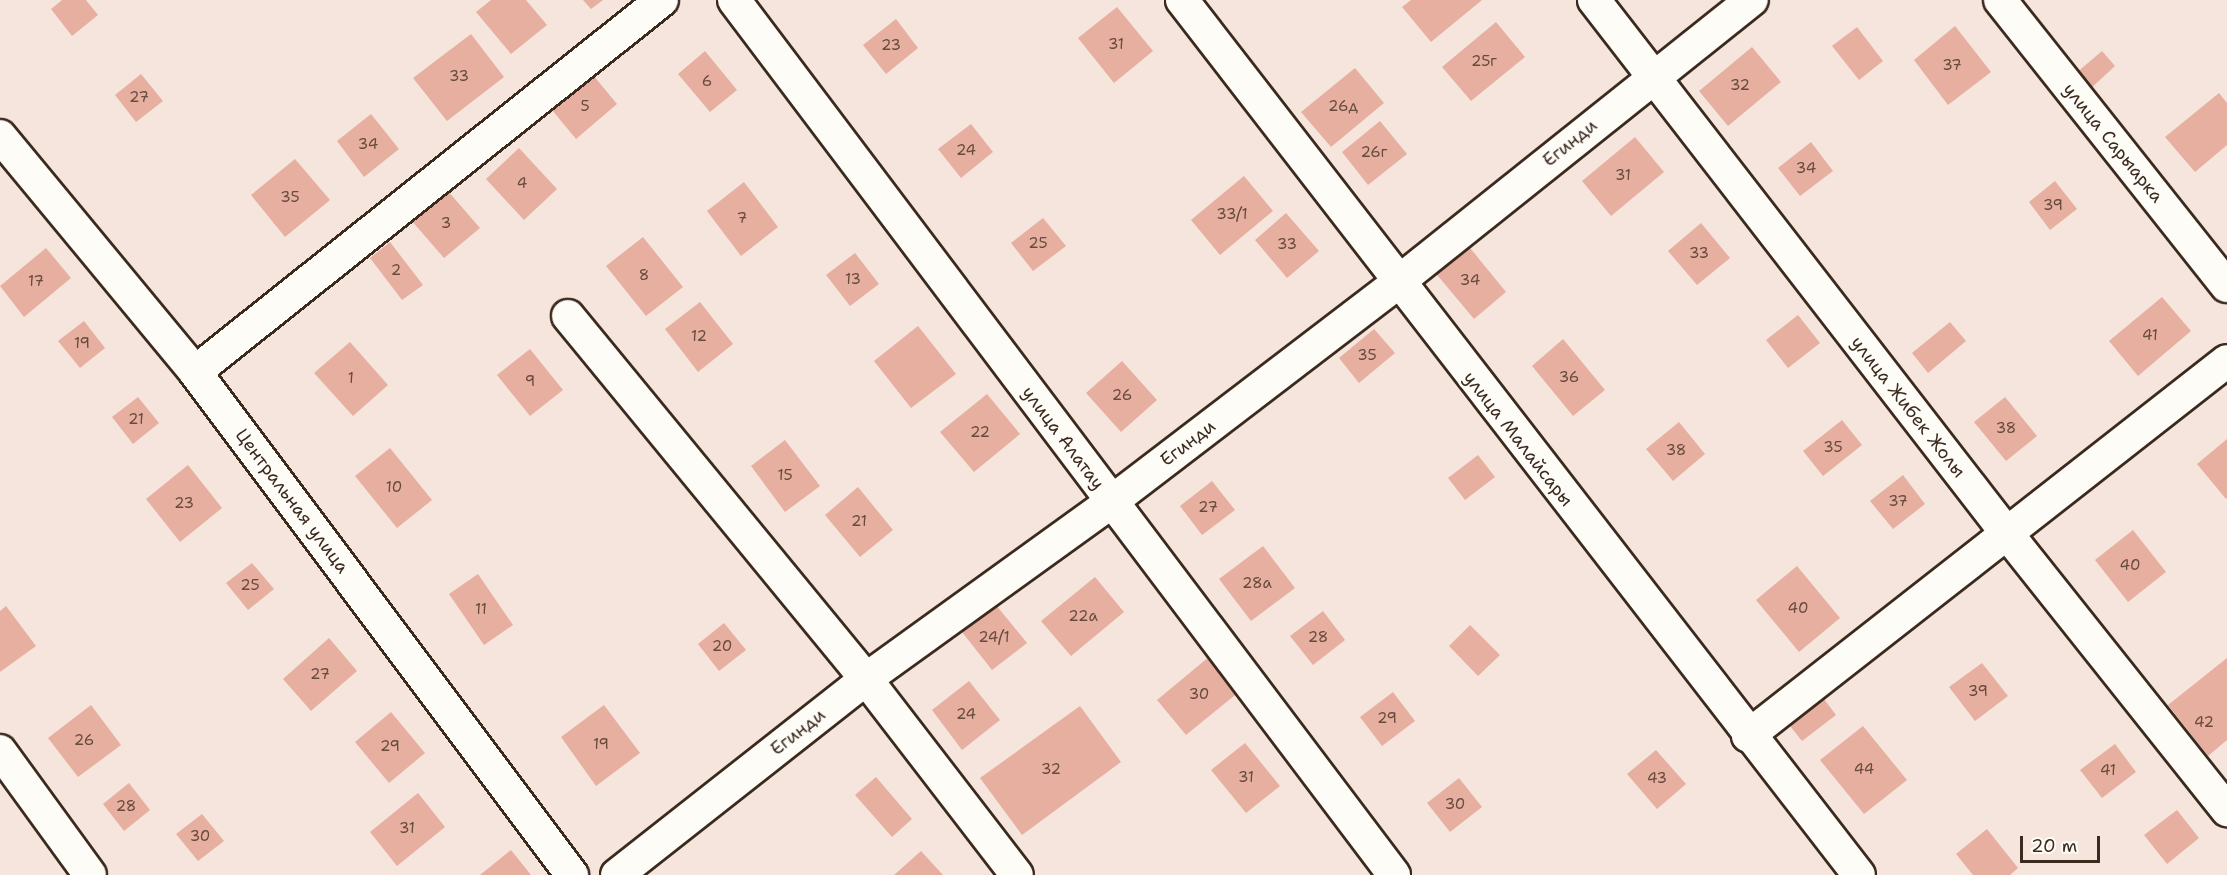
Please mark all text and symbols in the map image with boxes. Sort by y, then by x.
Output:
house number: 31 [1108,36,1124,54]
house number: 23 [881,37,901,55]
house number: 25г [1471,53,1497,71]
house number: 37 [1942,57,1962,75]
house number: 33 [449,68,469,86]
house number: 6 [702,73,712,91]
house number: 32 [1730,77,1750,95]
street label: улица Сарыарка [2058,79,2168,207]
house number: 27 [129,89,149,107]
house number: 5 [580,98,590,116]
house number: 26д [1328,98,1358,116]
street label: Егинди [1539,115,1601,171]
house number: 34 [358,136,378,154]
house number: 24 [956,142,976,160]
house number: 26г [1360,144,1388,162]
house number: 34 [1796,160,1816,178]
house number: 31 [1615,167,1631,185]
house number: 4 [517,175,527,193]
house number: 35 [280,189,300,207]
house number: 39 [2043,197,2063,215]
house number: 33/1 [1216,206,1248,224]
house number: 7 [737,210,747,228]
house number: 3 [441,215,451,233]
house number: 25 [1028,235,1048,253]
house number: 33 [1277,236,1297,254]
house number: 33 [1689,245,1709,263]
house number: 2 [391,262,401,280]
house number: 8 [639,267,649,285]
house number: 13 [845,271,861,289]
house number: 34 [1460,272,1480,290]
house number: 17 [28,273,44,291]
house number: 41 [2142,327,2158,345]
house number: 12 [691,328,707,346]
street label: улица Жибек Жолы [1846,332,1970,482]
house number: 19 [74,335,90,353]
house number: 35 [1357,347,1377,365]
street label: улица Малайсары [1459,367,1577,511]
house number: 36 [1559,369,1579,387]
house number: 1 [348,370,354,388]
house number: 9 [525,373,535,391]
street label: улица Алатау [1017,382,1109,494]
house number: 26 [1112,387,1132,405]
house number: 21 [128,411,144,429]
street label: Егинди [1156,415,1220,471]
house number: 38 [1996,420,2016,438]
house number: 22 [970,424,990,442]
street label: Центральная улица [231,425,353,577]
house number: 35 [1823,439,1843,457]
house number: 38 [1666,442,1686,460]
house number: 15 [777,467,793,485]
house number: 10 [386,479,402,497]
house number: 37 [1888,493,1908,511]
house number: 23 [174,495,194,513]
house number: 27 [1198,499,1218,517]
house number: 21 [851,513,867,531]
house number: 40 [2120,557,2140,575]
house number: 28а [1242,575,1272,593]
house number: 25 [240,577,260,595]
house number: 40 [1788,600,1808,618]
house number: 11 [475,601,487,619]
house number: 22а [1068,608,1098,626]
house number: 24/1 [978,629,1010,647]
house number: 28 [1308,629,1328,647]
house number: 20 [712,638,732,656]
house number: 27 [310,666,330,684]
house number: 39 [1968,683,1988,701]
house number: 30 [1189,686,1209,704]
street label: Егинди [766,704,830,760]
house number: 24 [956,706,976,724]
house number: 29 [1377,710,1397,728]
house number: 42 [2194,714,2214,732]
house number: 26 [74,732,94,750]
house number: 19 [593,736,609,754]
house number: 29 [380,738,400,756]
house number: 32 [1041,761,1061,779]
house number: 44 [1854,761,1874,779]
house number: 41 [2100,762,2116,780]
house number: 31 [1238,769,1254,787]
house number: 43 [1647,770,1667,788]
house number: 30 [1445,796,1465,814]
house number: 28 [116,798,136,816]
house number: 31 [399,820,415,838]
scale bar [2023,824,2102,862]
house number: 30 [190,828,210,846]
text: 20 m [2031,834,2077,858]

